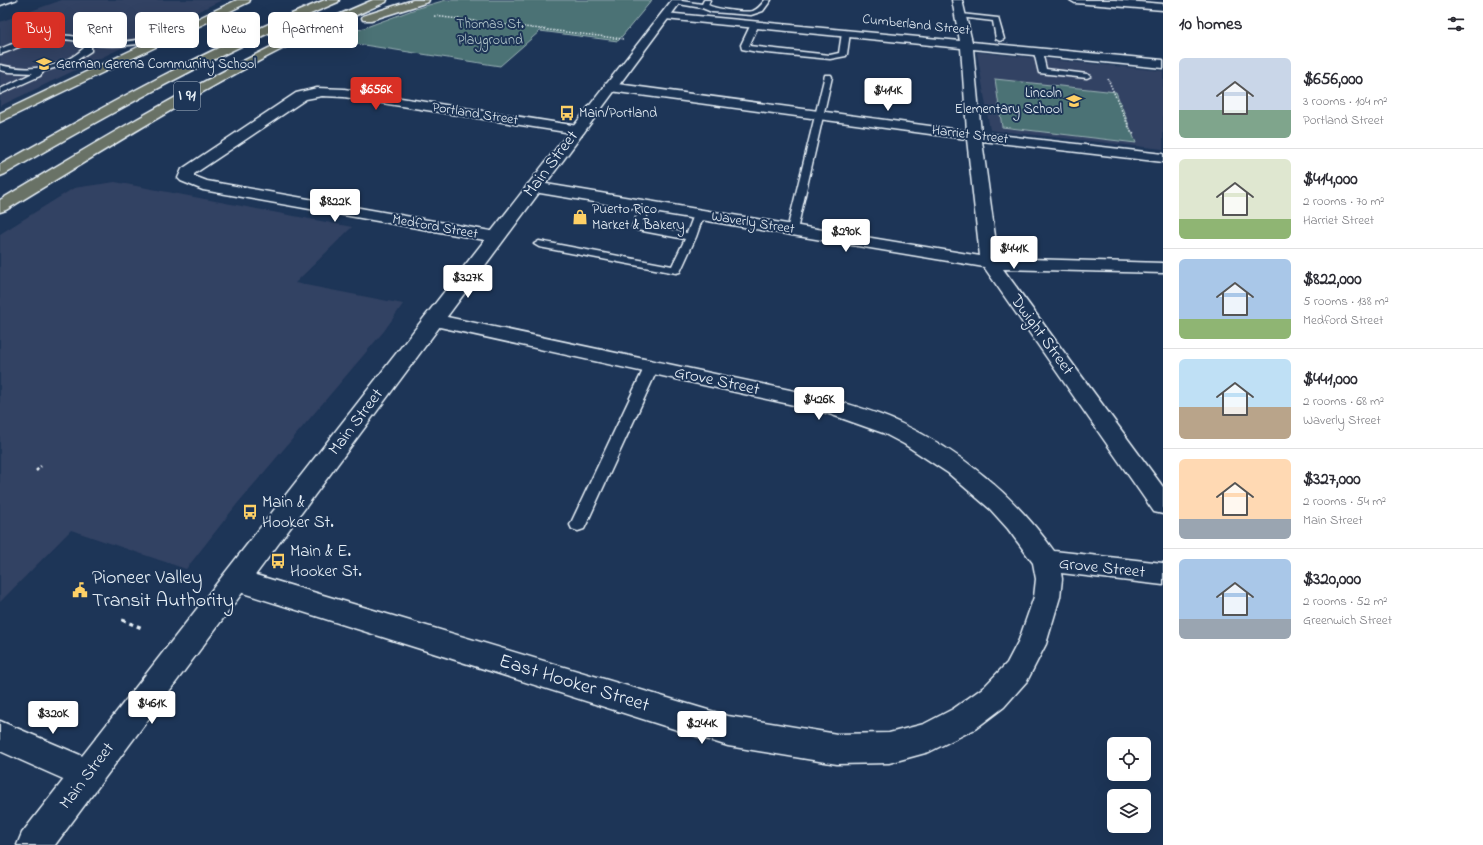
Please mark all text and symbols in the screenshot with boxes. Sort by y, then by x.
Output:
street label: Cumberland Street [861,9,971,41]
chip: Buy [12,12,65,48]
chip: Rent [73,12,127,48]
chip: Filters [135,12,199,48]
chip: New [207,12,260,48]
chip: Apartment [268,12,358,48]
text: 10 homes [1179,12,1242,37]
icon: filters [1445,13,1467,35]
park label: Thomas St. Playground [456,14,524,52]
place label: German Gerena Community School [56,54,256,76]
school or university icon: German Gerena Community School [35,55,53,73]
text: $656,000 [1303,67,1363,92]
icon: home [1211,74,1259,122]
pin: $656K [348,77,404,111]
pin: $414K [860,78,916,112]
text: $656K [359,80,393,99]
text: $414K [873,81,903,100]
road number: I 91 [174,82,200,110]
place label: Lincoln Elementary School [955,83,1062,121]
school or university icon: Lincoln Elementary School [1065,92,1083,110]
text: 3 rooms · 104 m² [1303,92,1387,111]
street label: Portland Street [430,97,520,131]
place label: Main/Portland [579,103,657,124]
bus stop icon: Main/Portland [558,104,576,122]
text: Portland Street [1303,111,1384,130]
street label: Harriet Street [931,120,1010,150]
street label: Main Street [518,125,585,203]
text: $414,000 [1303,167,1358,192]
icon: home [1211,175,1259,223]
pin: $822K [307,189,363,223]
text: $822K [319,192,351,211]
text: 2 rooms · 70 m² [1303,192,1384,211]
place label: Puerto Rico Market & Bakery [592,199,685,237]
street label: Waverly Street [710,206,796,241]
shop icon: Puerto Rico Market & Bakery [571,208,589,226]
street label: Medford Street [391,209,480,245]
text: Harriet Street [1303,211,1374,230]
pin: $290K [818,219,874,253]
text: $290K [831,222,861,241]
pin: $441K [986,236,1042,270]
text: $441K [999,239,1029,258]
pin: $327K [440,265,496,299]
text: $822,000 [1303,267,1362,292]
text: $327K [452,268,484,287]
icon: home [1211,275,1259,323]
street label: Dwight Street [1002,289,1080,382]
text: 5 rooms · 138 m² [1303,292,1389,311]
text: Medford Street [1303,311,1383,330]
street label: Grove Street [672,360,762,402]
text: $441,000 [1303,367,1358,392]
icon: home [1211,375,1259,423]
street label: Main Street [323,383,390,461]
pin: $426K [791,387,847,421]
text: $426K [803,390,835,409]
text: 2 rooms · 68 m² [1303,392,1384,411]
text: Waverly Street [1303,411,1381,430]
text: $327,000 [1303,467,1361,492]
icon: home [1211,475,1259,523]
place label: Main & Hooker St. [262,490,334,535]
text: 2 rooms · 54 m² [1303,492,1386,511]
bus stop icon: Main & Hooker St. [241,503,259,521]
text: Main Street [1303,511,1363,530]
place label: Main & E. Hooker St. [290,539,362,584]
street label: Grove Street [1058,551,1147,585]
bus stop icon: Main & E. Hooker St. [269,552,287,570]
place label: Pioneer Valley Transit Authority [92,564,234,616]
text: $320,000 [1303,567,1361,592]
icon: home [1211,575,1259,623]
public building icon: Pioneer Valley Transit Authority [71,581,89,599]
text: 2 rooms · 52 m² [1303,592,1387,611]
text: Greenwich Street [1303,611,1392,630]
street label: East Hooker Street [495,647,653,721]
pin: $461K [124,691,180,725]
text: $461K [137,694,167,713]
pin: $320K [25,701,81,735]
text: $320K [37,704,69,723]
pin: $244K [674,711,730,745]
text: $244K [686,714,718,733]
street label: Main Street [54,737,121,815]
map controls [1107,737,1151,833]
button: locate [1107,737,1151,781]
button: layers [1107,789,1151,833]

